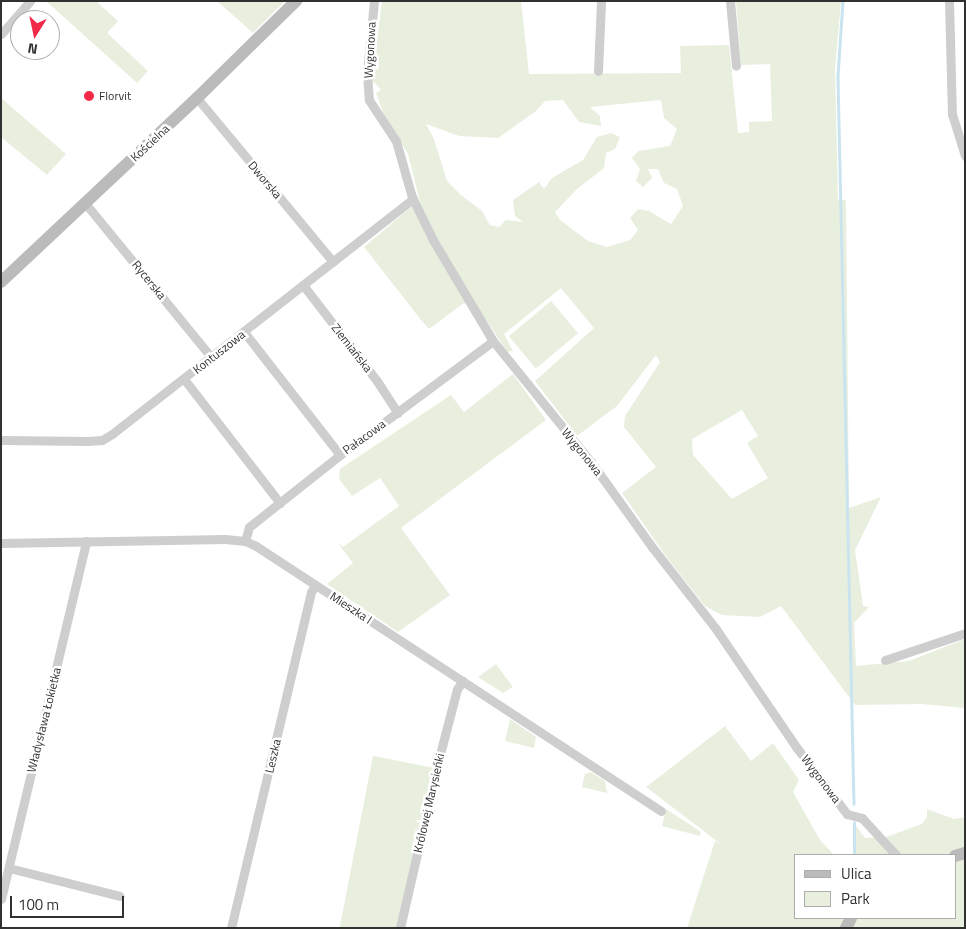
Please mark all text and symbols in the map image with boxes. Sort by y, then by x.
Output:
north arrow [10,10,60,60]
street label: Wygonowa [361,21,379,79]
text: N [26,38,39,60]
place label: Florvit [99,89,131,103]
marker: Florvit [83,90,95,102]
street label: Kościelna [128,121,172,165]
street label: Dworska [245,158,285,202]
street label: Rycerska [129,258,169,302]
street label: Ziemiańska [329,321,375,375]
street label: Kontuszowa [190,327,248,377]
street label: Pałacowa [340,417,388,457]
street label: Wygonowa [559,425,605,479]
street label: Mieszka I [327,589,375,627]
street label: Władysława Łokietka [24,666,64,774]
street label: Leszka [262,738,284,774]
street label: Królowej Marysieńki [411,752,447,854]
street label: Wygonowa [798,752,844,806]
legend [794,854,956,919]
text: Ulica [841,862,871,885]
scale bar [12,886,126,918]
text: Park [841,887,870,910]
text: 100 m [18,893,59,916]

